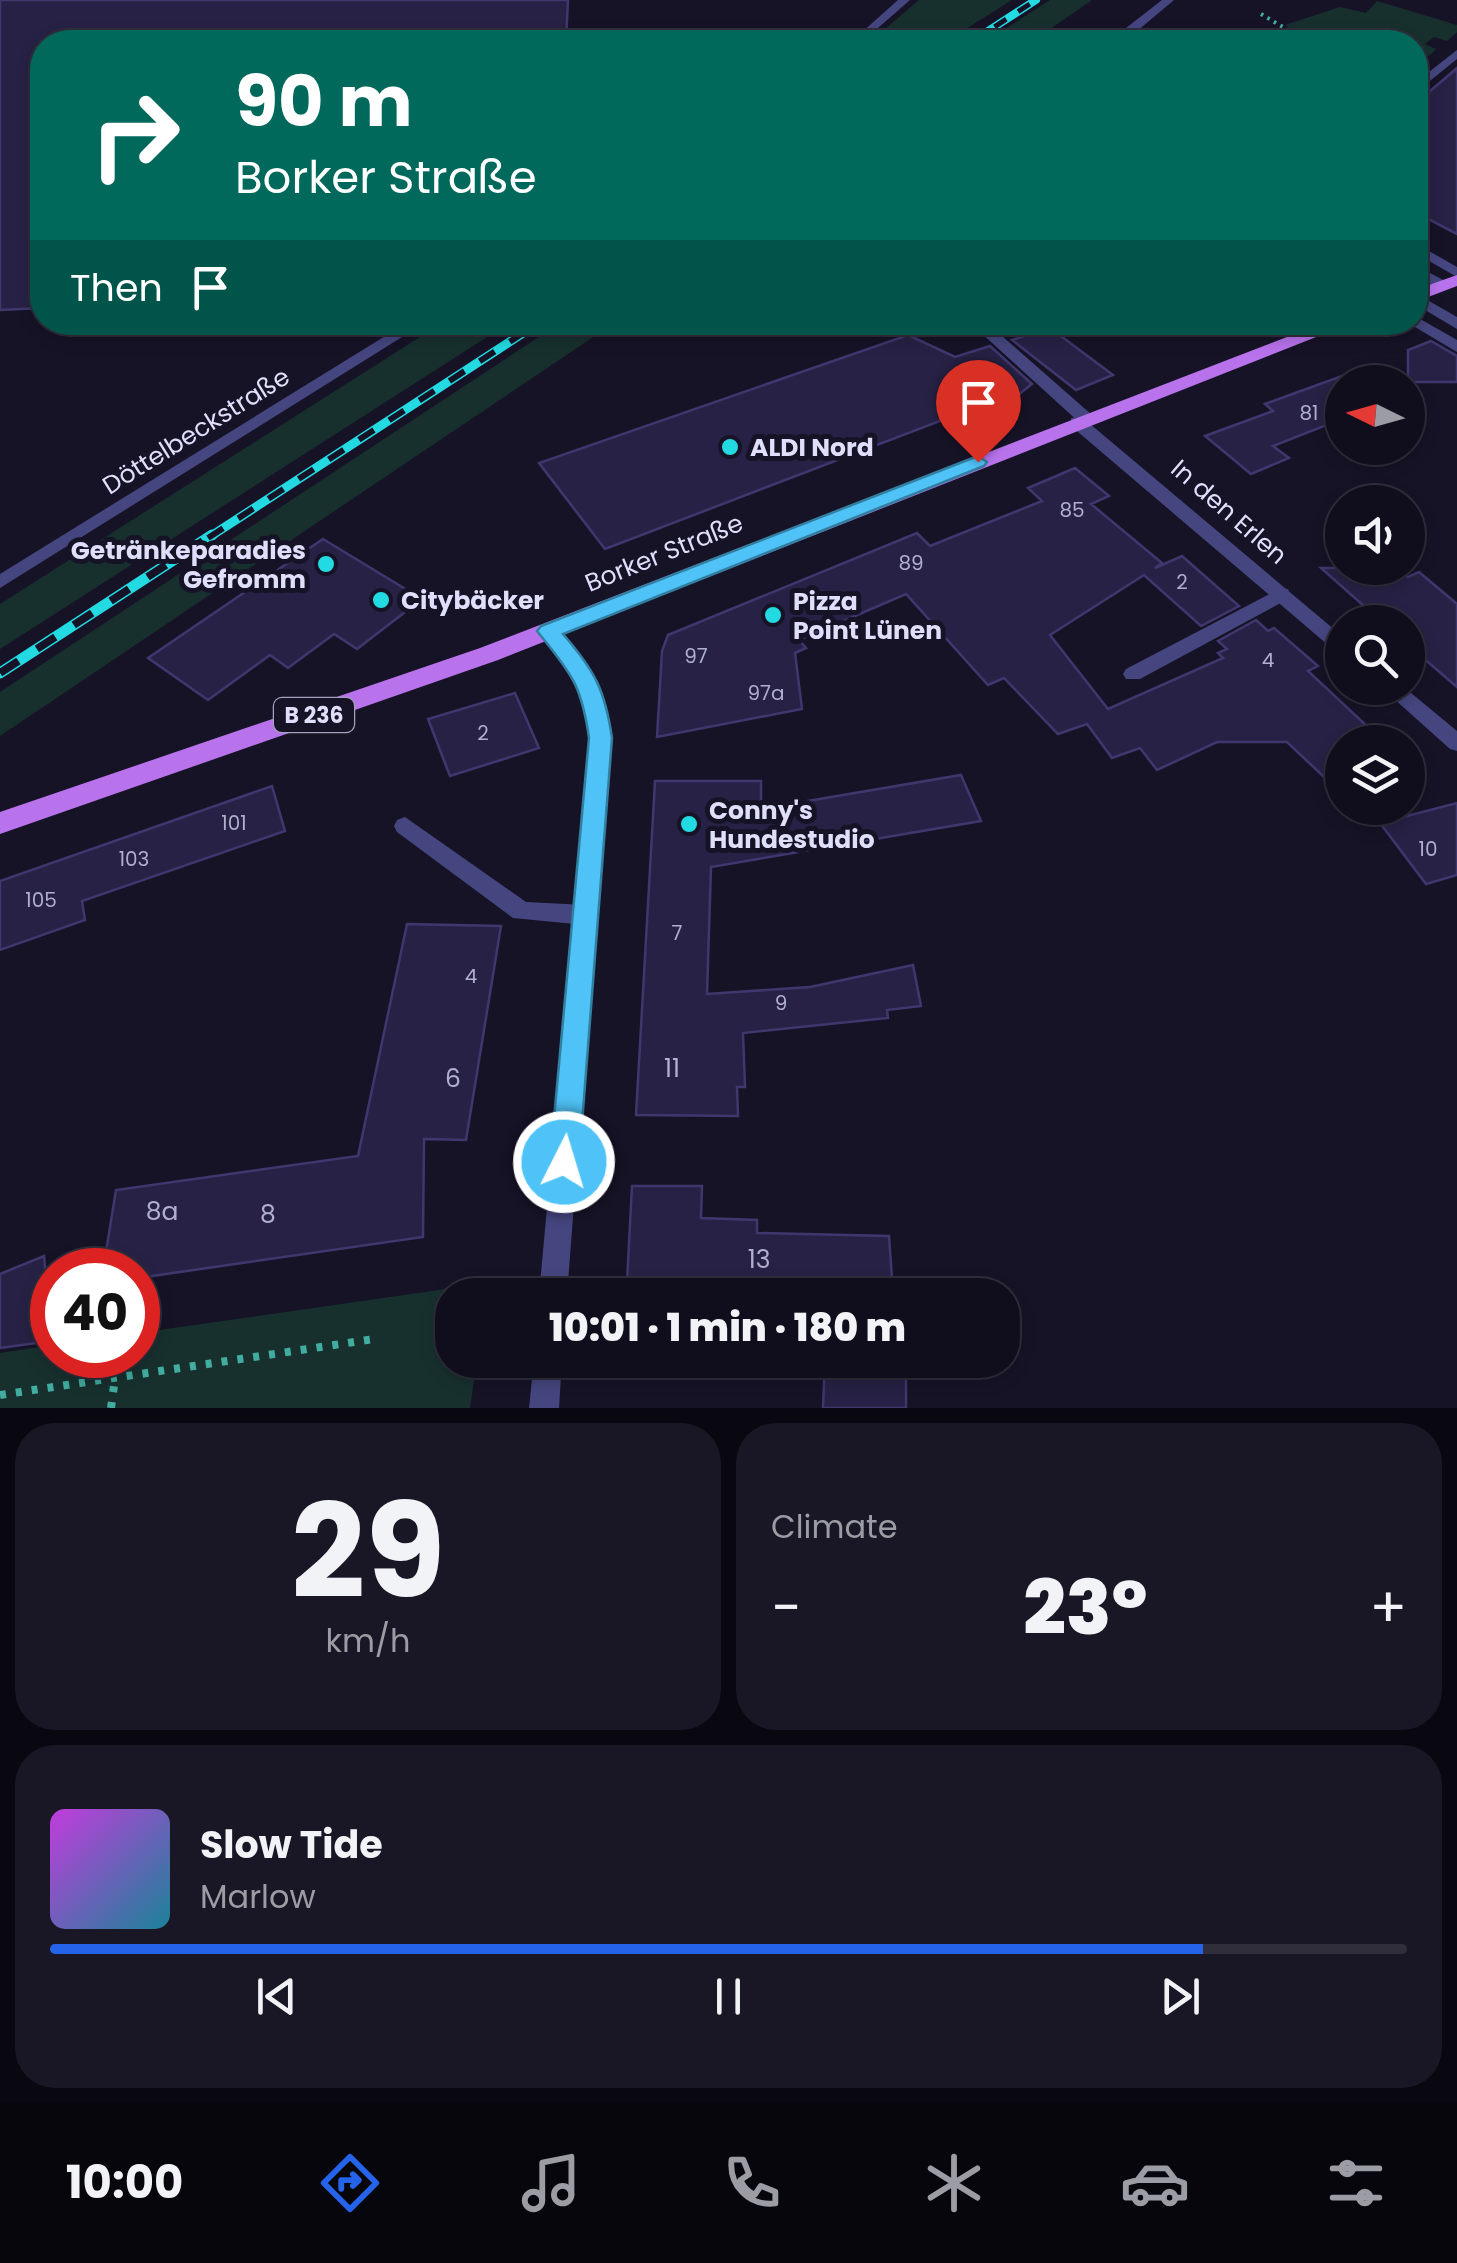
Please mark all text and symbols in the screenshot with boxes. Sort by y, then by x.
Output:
text: 90 m [235,52,413,151]
icon: right [70,70,200,200]
text: Borker Straße [235,146,537,209]
icon: arrive [183,260,238,315]
text: Then [70,261,163,314]
street label: Döttelbeckstraße [96,359,296,503]
pin [936,360,1021,463]
north arrow [1325,365,1425,465]
map controls [1325,365,1425,825]
icon: arrive [951,375,1006,430]
house number: 81 [1299,399,1319,427]
place label: ALDI Nord [750,430,874,465]
marker: ALDI Nord [719,436,741,458]
street label: In den Erlen [1163,452,1295,572]
button: sound [1325,485,1425,585]
house number: 85 [1059,496,1085,524]
street label: Borker Straße [580,505,748,601]
place label: Getränkeparadies Gefromm [71,533,306,597]
house number: 89 [898,549,924,577]
marker: Getränkeparadies Gefromm [315,553,337,575]
house number: 2 [1176,568,1188,596]
place label: Citybäcker [401,583,544,618]
place label: Pizza Point Lünen [793,584,942,648]
marker: Citybäcker [370,589,392,611]
marker: Pizza Point Lünen [762,604,784,626]
button: search [1325,605,1425,705]
house number: 97 [684,642,708,670]
house number: 4 [1262,646,1274,674]
house number: 97a [747,679,785,707]
road number: B 236 [274,698,354,732]
house number: 2 [477,719,489,747]
button: layers [1325,725,1425,825]
place label: Conny's Hundestudio [709,793,875,857]
house number: 101 [221,809,247,837]
marker: Conny's Hundestudio [678,813,700,835]
house number: 10 [1419,835,1437,863]
house number: 103 [119,845,149,873]
house number: 105 [25,886,57,914]
house number: 7 [672,919,683,947]
house number: 4 [465,962,477,990]
house number: 9 [775,989,787,1017]
house number: 11 [664,1051,680,1086]
house number: 6 [445,1061,461,1096]
position arrow [512,1110,616,1214]
house number: 8a [146,1194,178,1229]
house number: 8 [260,1197,276,1232]
house number: 13 [748,1242,770,1277]
speed limit sign: 40 [30,1248,160,1378]
text: 10:01 · 1 min · 180 m [549,1301,906,1354]
text: 29 [291,1460,445,1643]
text: Climate [771,1504,898,1549]
text: 23° [1023,1555,1148,1660]
text: − [771,1569,801,1646]
text: + [1369,1569,1407,1646]
text: km/h [325,1618,411,1663]
text: Slow Tide [200,1818,383,1871]
text: Marlow [200,1874,316,1919]
icon: previous [249,1969,304,2024]
icon: pause [701,1969,756,2024]
icon: next [1153,1969,1208,2024]
icon: directions [315,2148,385,2218]
icon: music [516,2148,586,2218]
icon: phone [717,2148,787,2218]
icon: climate [919,2148,989,2218]
icon: car [1120,2148,1190,2218]
icon: filters [1321,2148,1391,2218]
text: 10:00 [66,2151,183,2214]

